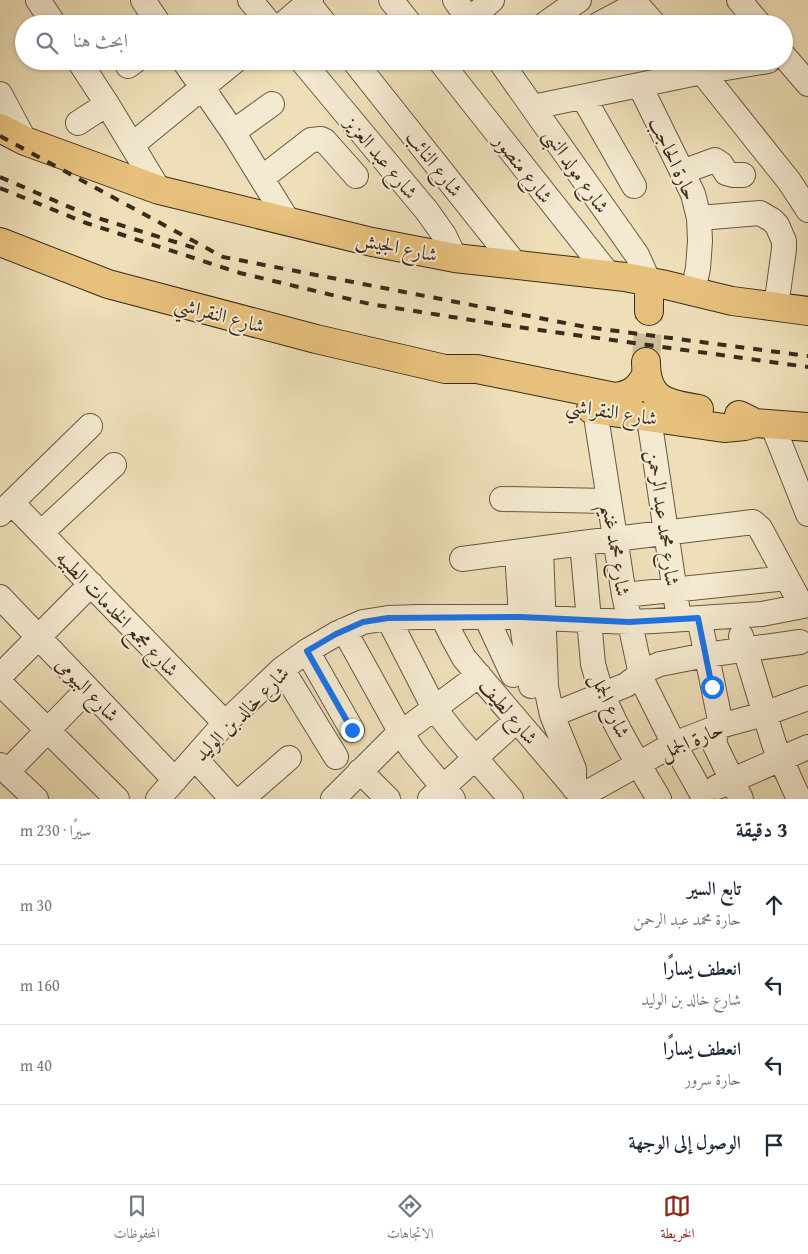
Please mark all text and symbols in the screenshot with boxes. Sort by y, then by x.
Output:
search box [15,15,793,70]
text: ابحث هنا [73,26,128,54]
icon: search [33,29,61,57]
street label: شارع عبد العزيز [334,108,425,207]
street label: حارة الحاجب [642,112,706,204]
street label: شارع مولد النبى [534,122,617,221]
street label: شارع النائب [396,123,470,205]
street label: شارع منصور [483,126,560,211]
street label: شارع الجيش [353,223,440,273]
street label: شارع النقراشي [170,288,268,345]
street label: شارع النقراشي [563,389,660,437]
street label: شارع محمد عبد الرحمن [636,448,688,589]
street label: شارع محمد غنيم [589,502,639,599]
street label: شارع مجمع الخدمات الطبيه [47,543,186,686]
street label: شارع البيومى [47,650,127,731]
street label: شارع خالد بن الوليد [187,659,298,770]
street label: شارع الجمل [580,667,638,744]
street label: شارع لطيف [470,672,545,753]
route start [701,676,724,699]
street label: حارة الجمل [655,714,728,767]
route end [341,719,364,742]
text: 3 دقيقة [736,814,788,845]
text: سيرًا · 230 m [20,818,91,842]
text: تابع السير [687,874,741,902]
icon: ahead [760,891,788,919]
text: 30 m [20,893,52,917]
text: حارة محمد عبد الرحمن [633,907,741,931]
text: انعطف يسارًا [663,954,741,982]
icon: left [760,971,788,999]
text: 160 m [20,973,60,997]
text: شارع خالد بن الوليد [641,987,741,1011]
text: انعطف يسارًا [663,1034,741,1062]
icon: left [760,1051,788,1079]
text: 40 m [20,1053,52,1077]
text: حارة سرور [685,1067,741,1091]
text: الوصول إلى الوجهة [629,1128,741,1156]
icon: arrive [760,1131,788,1159]
tab: المحفوظات [114,1192,160,1247]
tab: الاتجاهات [387,1192,433,1247]
tab: الخريطة [660,1192,695,1247]

